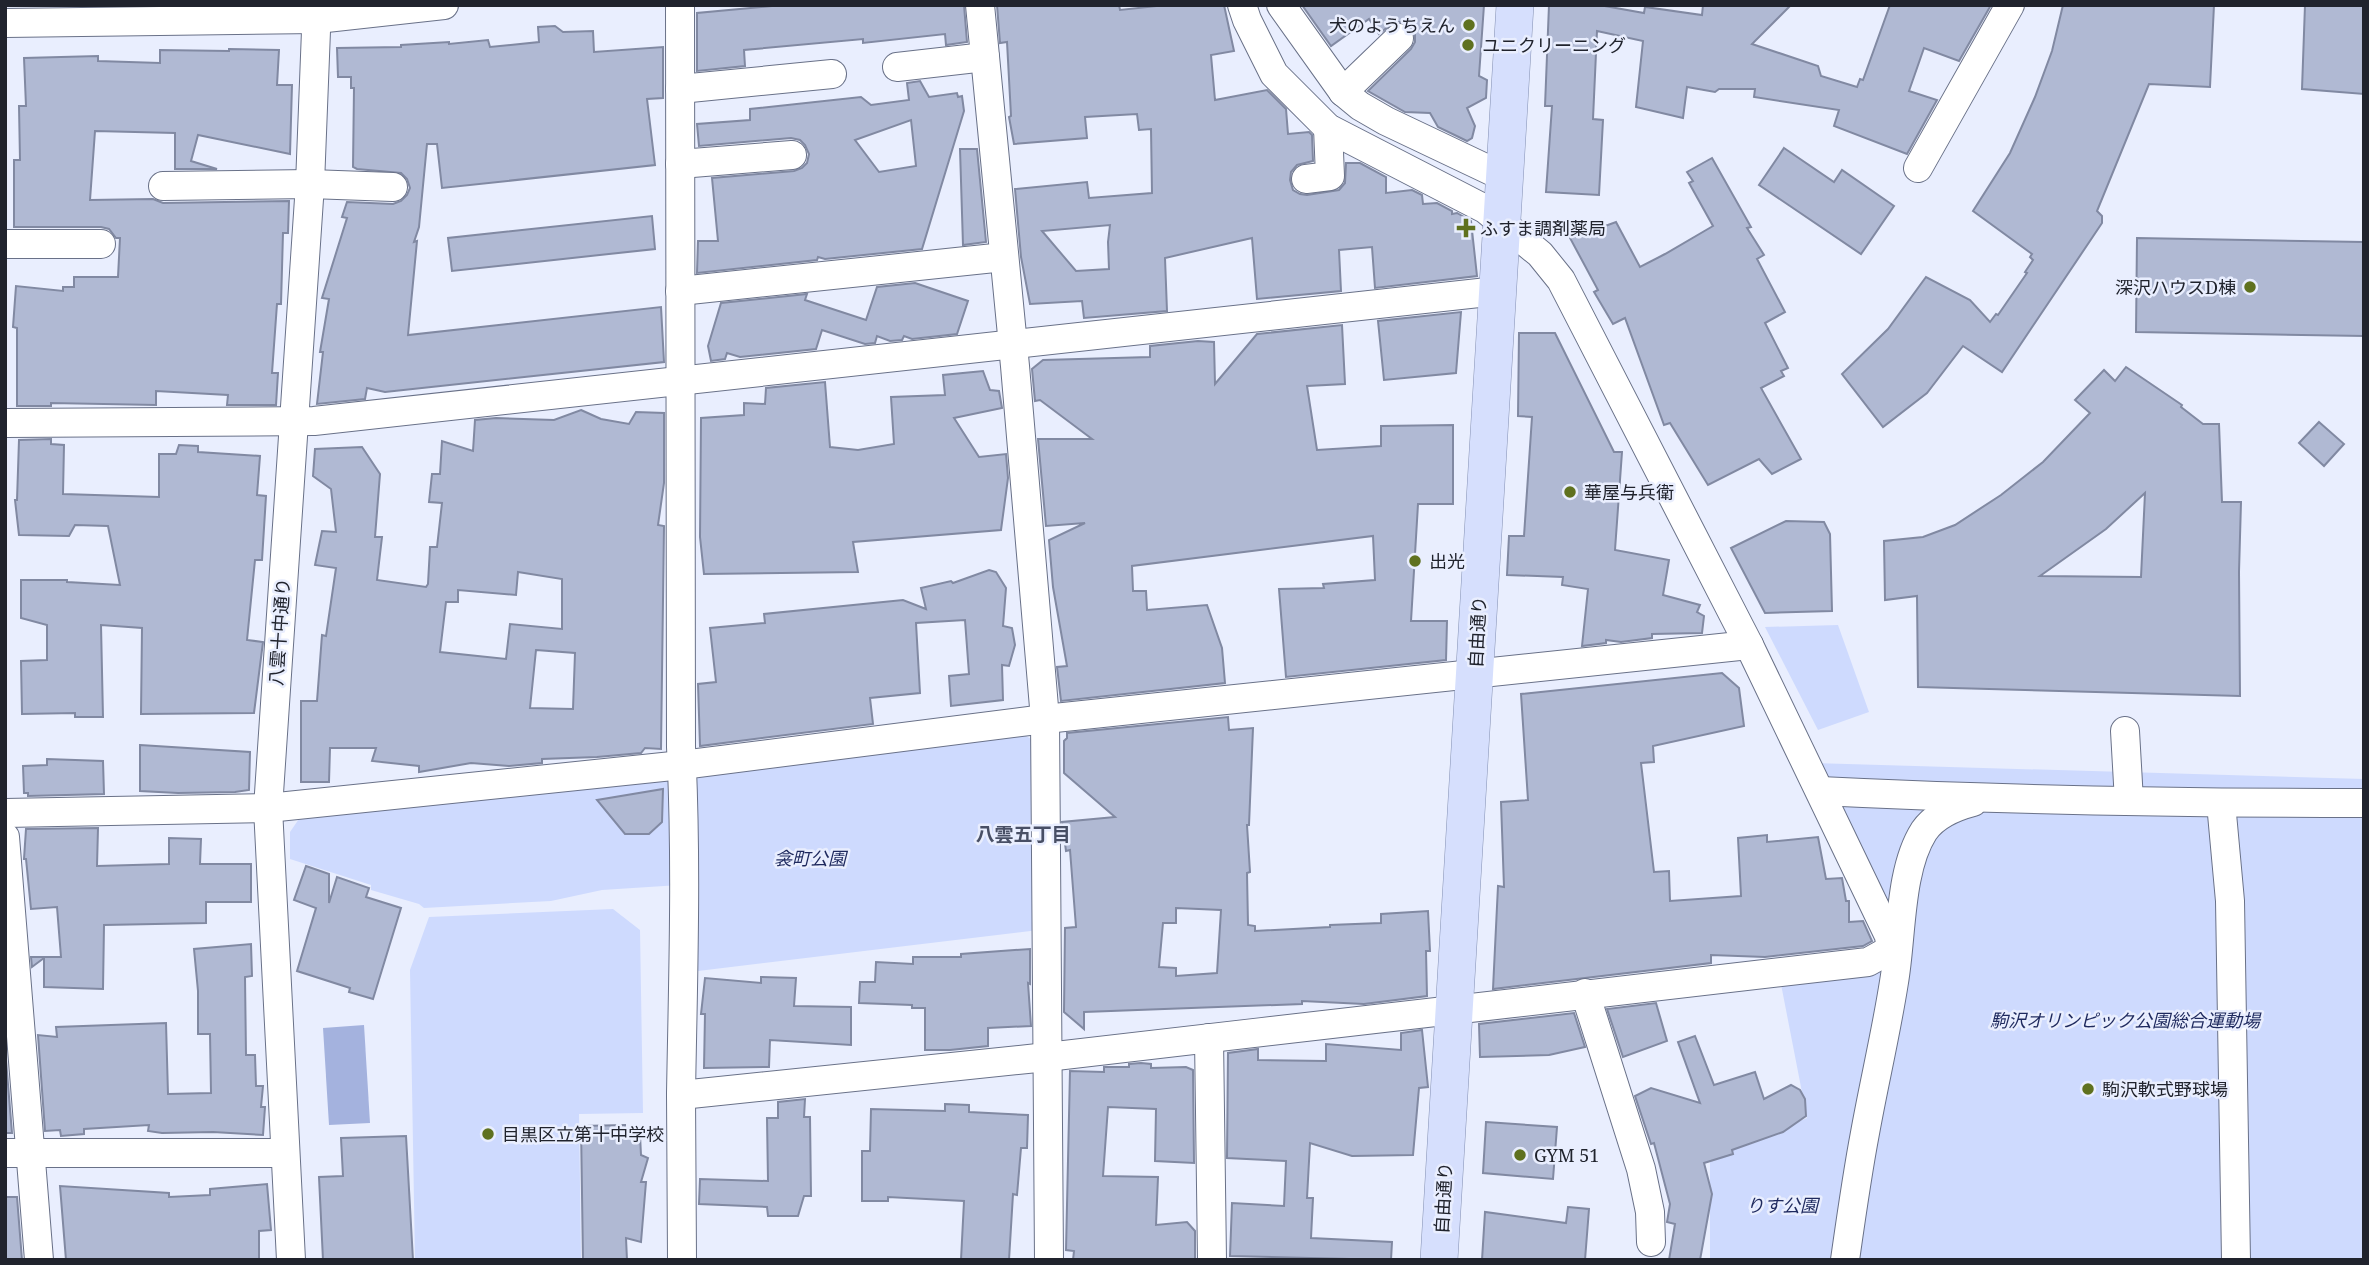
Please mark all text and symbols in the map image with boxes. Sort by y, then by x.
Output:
place label: 犬のようちえん [1329,13,1455,37]
marker: 犬のようちえん [1461,17,1477,33]
place label: ユニクリーニング [1482,33,1626,57]
marker: ユニクリーニング [1460,37,1476,53]
place label: ふすま調剤薬局 [1480,216,1606,240]
marker: ふすま調剤薬局 [1458,220,1474,236]
place label: 深沢ハウスD棟 [2115,275,2236,299]
marker: 深沢ハウスD棟 [2242,279,2258,295]
place label: 華屋与兵衛 [1584,480,1674,504]
marker: 華屋与兵衛 [1562,484,1578,500]
place label: 出光 [1429,549,1465,573]
marker: 出光 [1407,553,1423,569]
street label: 八雲十中通り [263,577,295,687]
street label: 自由通り [1463,595,1491,669]
district label: 八雲五丁目 [975,821,1071,847]
park label: 衾町公園 [774,846,849,870]
park label: 駒沢オリンピック公園総合運動場 [1990,1008,2262,1032]
place label: 駒沢軟式野球場 [2102,1077,2228,1101]
marker: 駒沢軟式野球場 [2080,1081,2096,1097]
place label: 目黒区立第十中学校 [502,1122,664,1146]
marker: 目黒区立第十中学校 [480,1126,496,1142]
place label: GYM 51 [1534,1143,1599,1167]
marker: GYM 51 [1512,1147,1528,1163]
street label: 自由通り [1429,1161,1457,1235]
park label: りす公園 [1746,1193,1821,1217]

